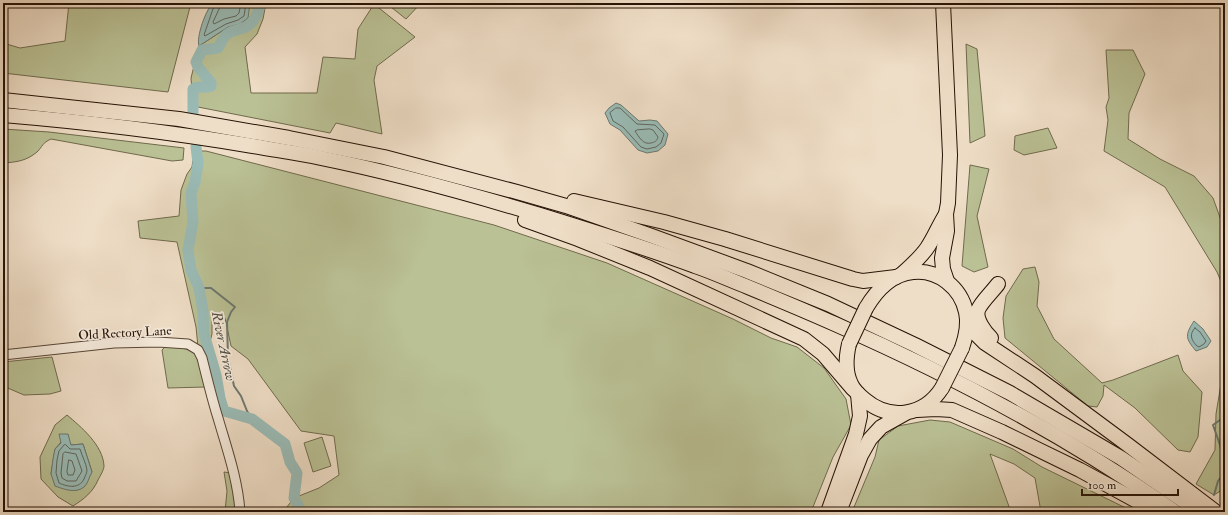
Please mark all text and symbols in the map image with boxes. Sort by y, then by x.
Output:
water label: River Arrow [208,309,239,382]
street label: Old Rectory Lane [78,323,173,344]
scale bar [1082,471,1178,497]
text: 100 m [1088,478,1117,493]

